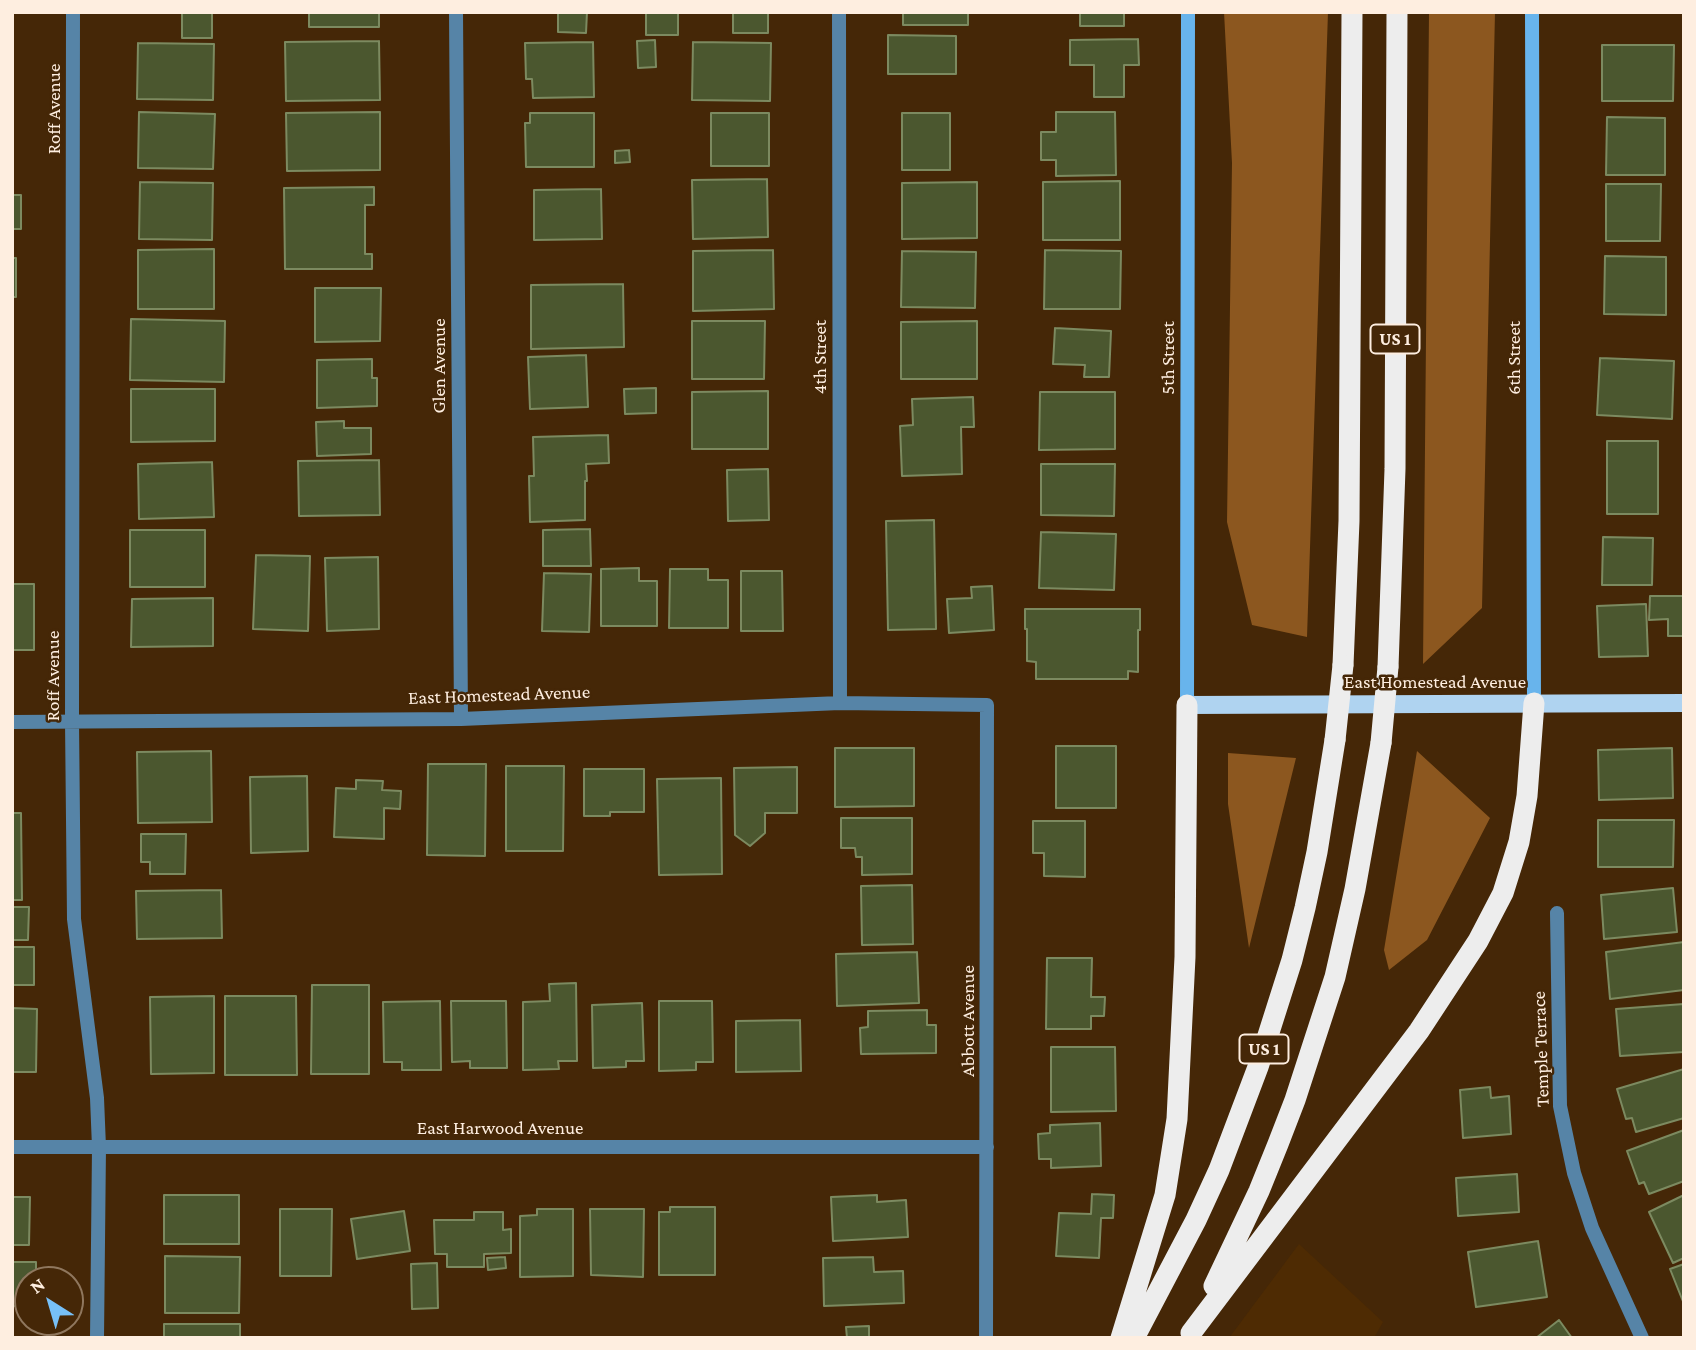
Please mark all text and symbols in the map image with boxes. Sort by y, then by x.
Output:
street label: Roff Avenue [43,64,65,154]
street label: Glen Avenue [428,318,450,414]
street label: 4th Street [809,320,831,394]
street label: 5th Street [1157,321,1179,395]
street label: 6th Street [1503,321,1525,395]
road number: US 1 [1370,324,1420,354]
street label: Roff Avenue [42,631,64,721]
street label: East Homestead Avenue [1344,671,1526,693]
street label: East Homestead Avenue [408,680,590,710]
street label: Abbott Avenue [957,965,979,1077]
street label: Temple Terrace [1528,991,1554,1107]
road number: US 1 [1240,1034,1288,1064]
street label: East Harwood Avenue [417,1117,583,1139]
north arrow [14,1266,84,1336]
text: N [26,1273,49,1298]

